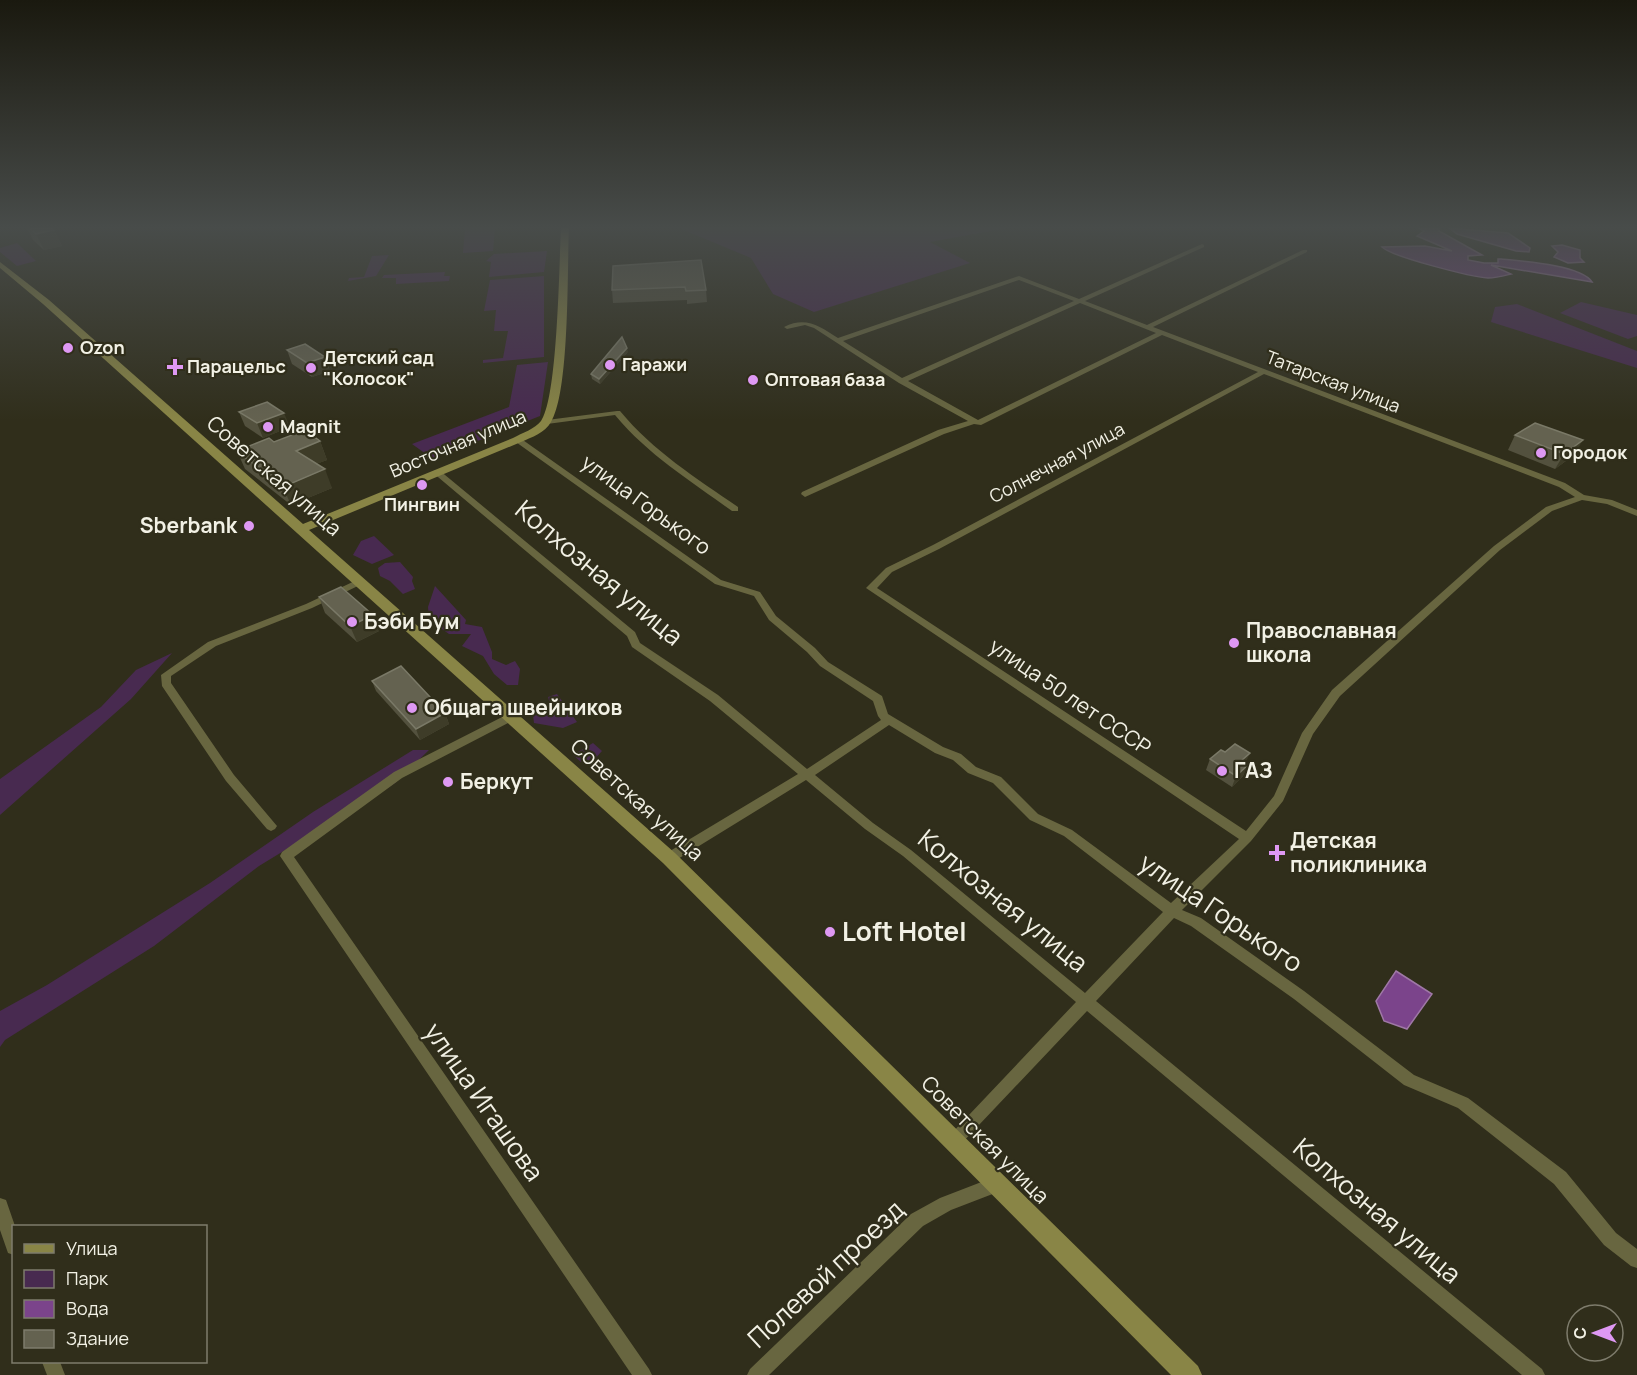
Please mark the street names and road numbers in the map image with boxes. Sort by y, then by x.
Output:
street label: Татарская улица [1263,344,1404,418]
street label: Восточная улица [386,404,529,483]
street label: Советская улица [201,409,348,542]
street label: Солнечная улица [985,416,1128,508]
street label: улица Горького [576,448,717,561]
street label: Колхозная улица [508,491,691,653]
street label: улица 50 лет СССР [984,632,1157,761]
street label: Советская улица [565,732,710,867]
street label: Колхозная улица [911,820,1096,980]
street label: улица Горького [1133,844,1310,980]
street label: улица Игашова [417,1015,553,1188]
street label: Советская улица [916,1069,1056,1209]
street label: Колхозная улица [1286,1129,1469,1291]
street label: Полевой проезд [739,1191,911,1355]

